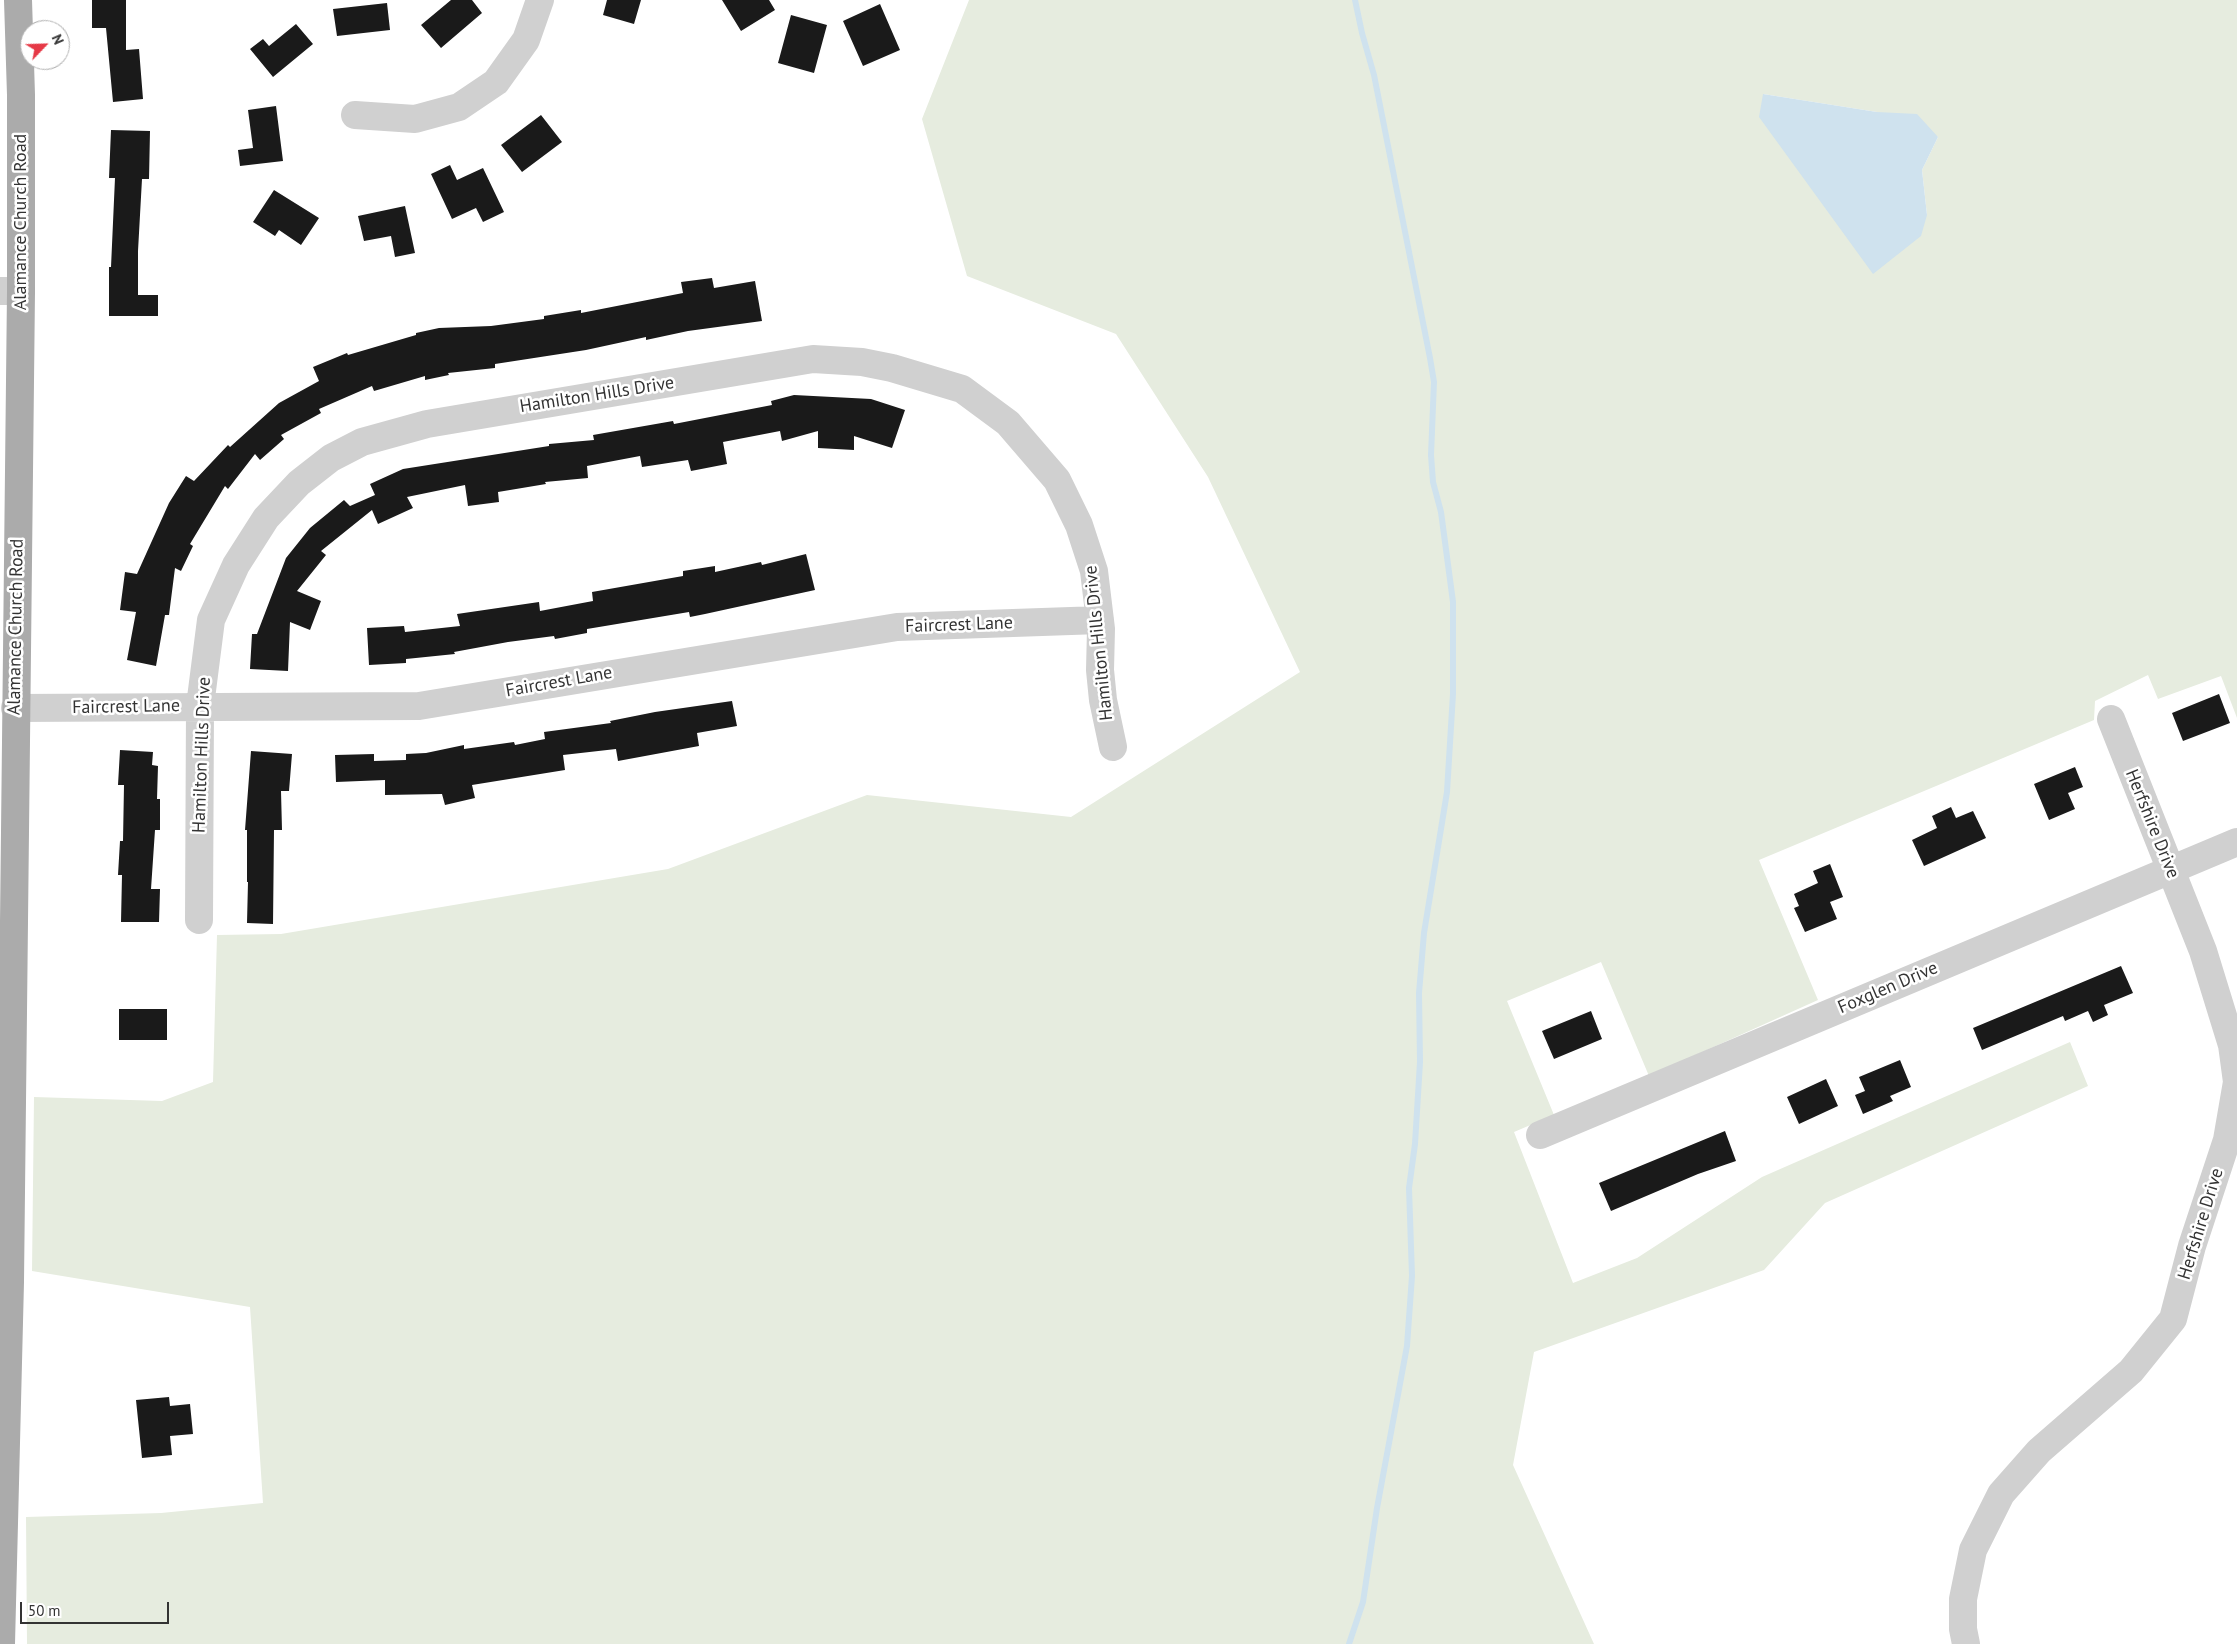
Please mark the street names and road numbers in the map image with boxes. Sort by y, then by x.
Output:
street label: Alamance Church Road [10,134,32,310]
street label: Hamilton Hills Drive [518,372,676,418]
street label: Alamance Church Road [4,539,28,715]
street label: Hamilton Hills Drive [1080,564,1118,722]
street label: Faircrest Lane [905,612,1013,638]
street label: Faircrest Lane [504,662,614,702]
street label: Hamilton Hills Drive [188,677,216,833]
street label: Faircrest Lane [72,695,180,719]
street label: Herfshire Drive [2120,766,2184,882]
street label: Foxglen Drive [1835,957,1941,1019]
street label: Herfshire Drive [2174,1165,2228,1283]

